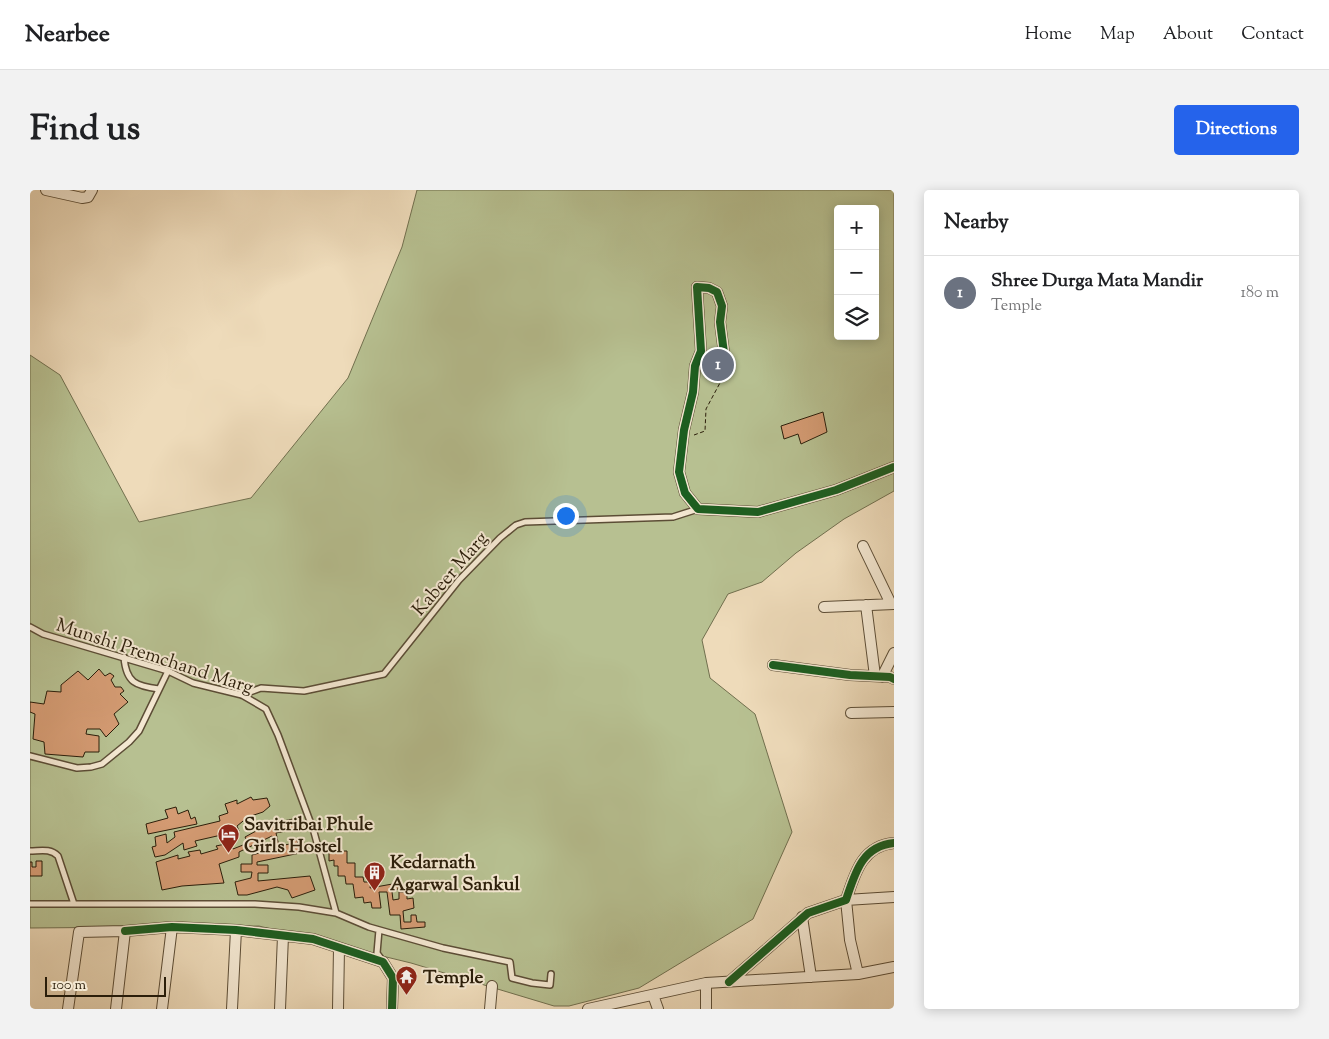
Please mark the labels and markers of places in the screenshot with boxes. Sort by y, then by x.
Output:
pin: 1 [702,346,734,384]
place label: Savitribai Phule Girls Hostel [244,812,373,861]
hotel icon: Savitribai Phule Girls Hostel [216,822,240,853]
place label: Kedarnath Agarwal Sankul [390,850,521,899]
building icon: Kedarnath Agarwal Sankul [362,860,386,891]
temple icon: Temple [395,964,419,995]
place label: Temple [423,965,484,992]

